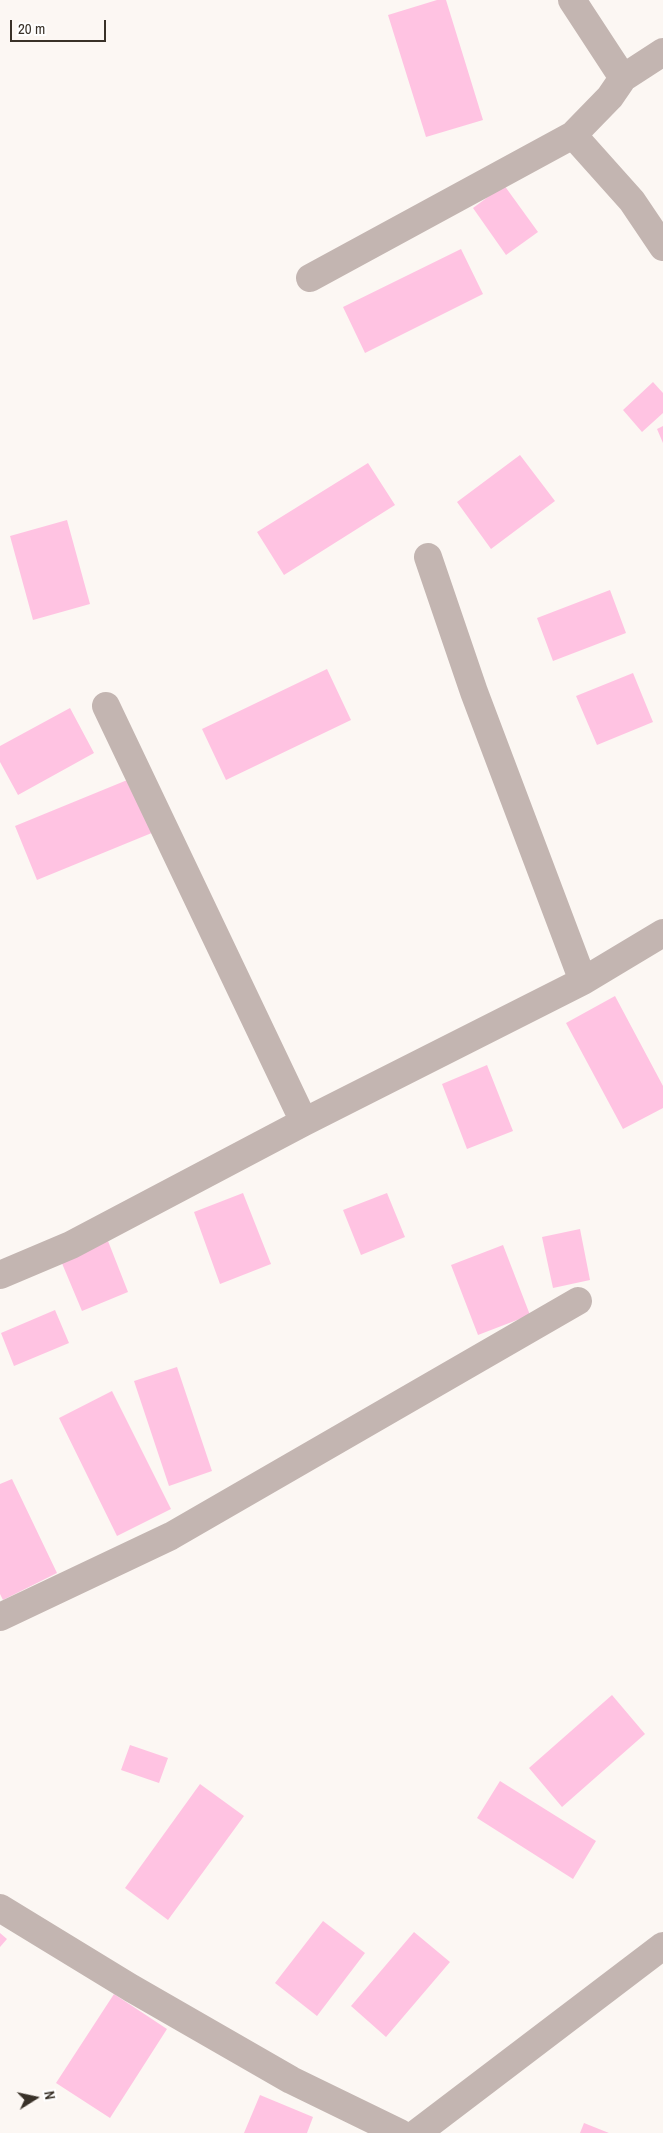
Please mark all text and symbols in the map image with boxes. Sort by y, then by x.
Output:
scale bar [12,10,109,42]
text: 20 m [18,18,45,39]
north arrow [10,2073,60,2123]
text: N [40,2090,59,2101]

